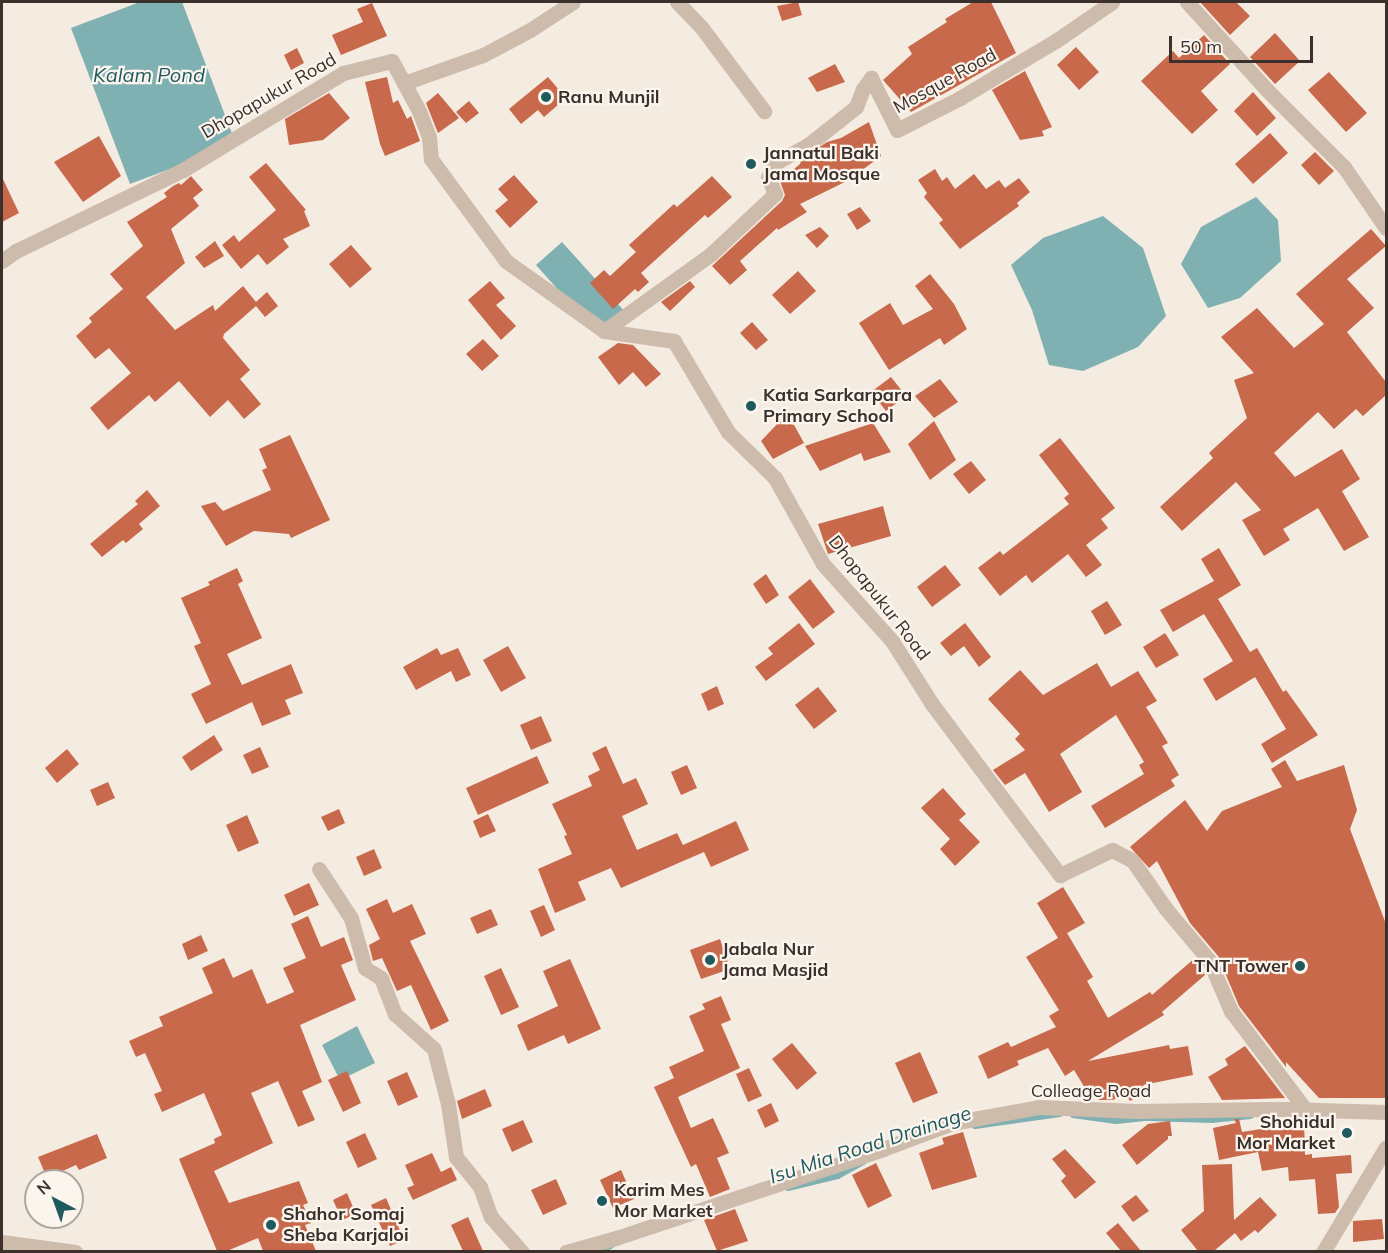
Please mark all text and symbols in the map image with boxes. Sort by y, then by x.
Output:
scale bar [1172,24,1316,62]
text: 50 m [1180,35,1222,58]
street label: Mosque Road [890,44,1000,118]
street label: Dhopapukur Road [198,49,340,143]
water label: Kalam Pond [93,62,205,86]
place label: Ranu Munjil [558,86,660,108]
marker: Ranu Munjil [539,90,553,104]
place label: Jannatul Baki Jama Mosque [763,143,880,186]
marker: Jannatul Baki Jama Mosque [744,157,758,171]
place label: Katia Sarkarpara Primary School [763,385,912,428]
marker: Katia Sarkarpara Primary School [744,399,758,413]
street label: Dhopapukur Road [824,531,934,665]
place label: Jabala Nur Jama Masjid [722,939,828,982]
marker: Jabala Nur Jama Masjid [703,953,717,967]
place label: TNT Tower [1194,955,1288,977]
marker: TNT Tower [1293,959,1307,973]
street label: Colleage Road [1031,1080,1151,1102]
water label: Isu Mia Road Drainage [766,1100,974,1188]
place label: Shohidul Mor Market [1236,1112,1335,1154]
marker: Shohidul Mor Market [1340,1126,1354,1140]
north arrow [24,1169,84,1229]
text: N [32,1175,55,1198]
place label: Karim Mes Mor Market [614,1180,713,1222]
marker: Karim Mes Mor Market [595,1194,609,1208]
place label: Shahor Somaj Sheba Karjaloi [283,1204,409,1246]
marker: Shahor Somaj Sheba Karjaloi [264,1218,278,1232]

